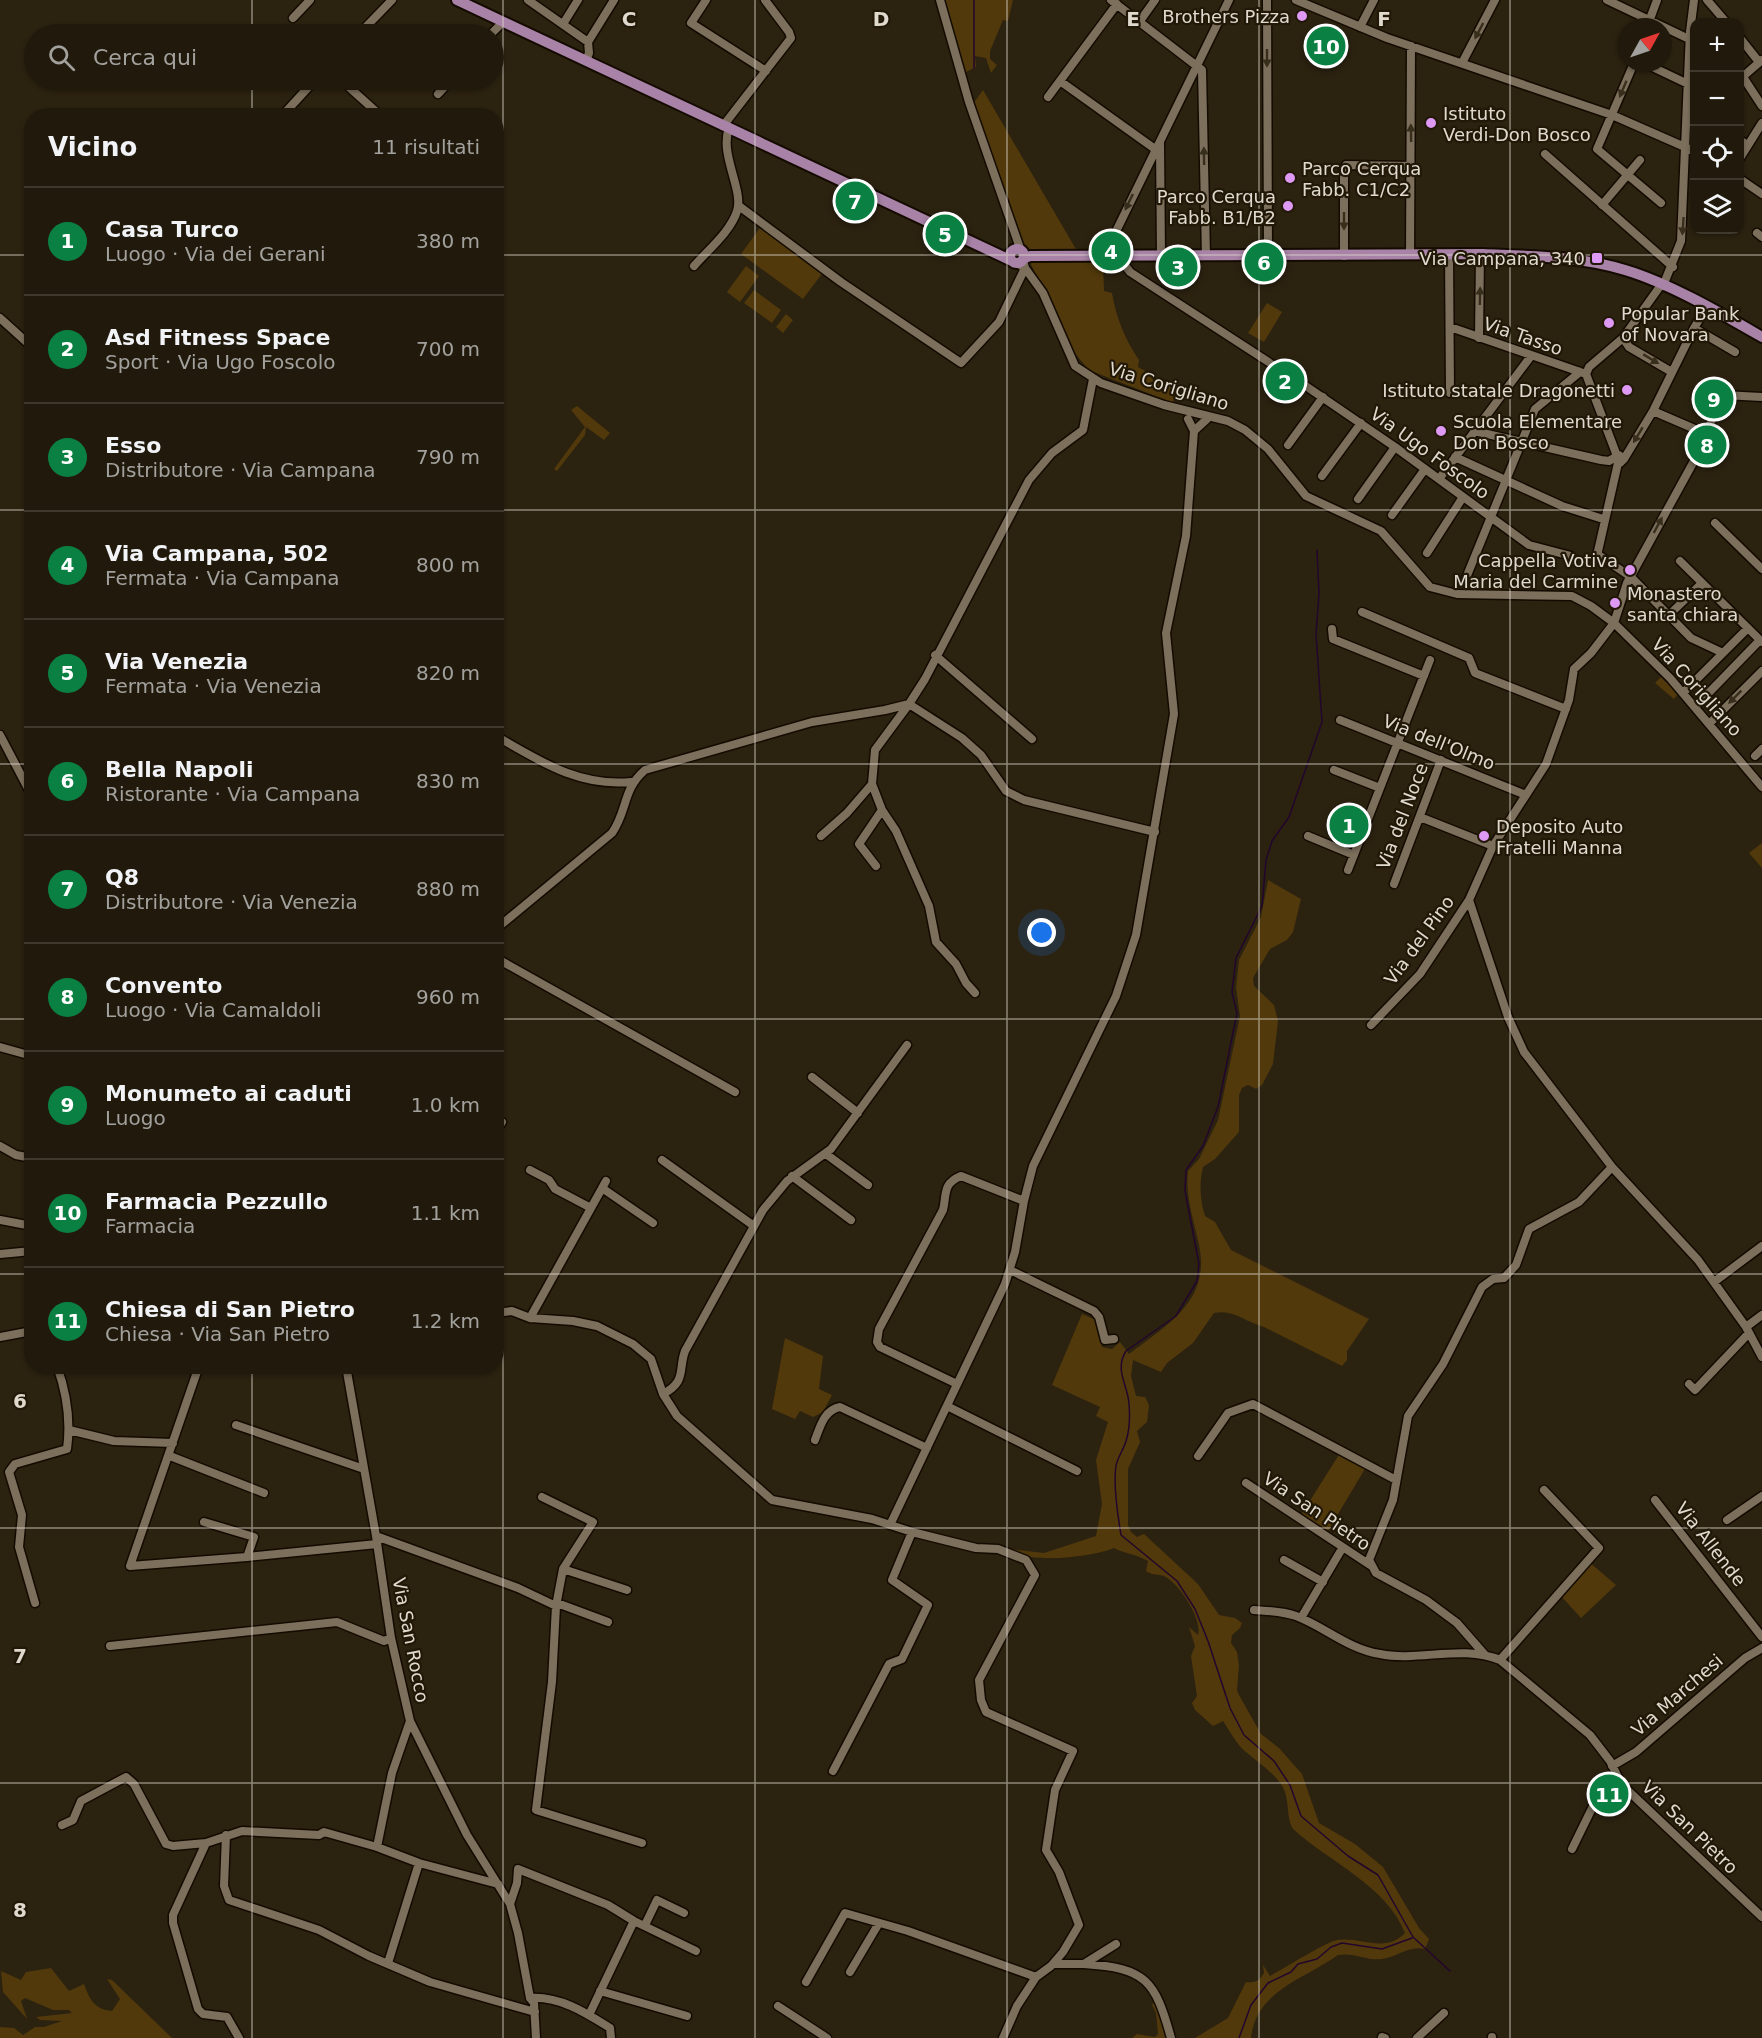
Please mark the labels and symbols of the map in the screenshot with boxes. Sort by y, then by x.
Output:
place label: Brothers Pizza [1162,6,1290,27]
text: C [622,7,636,31]
text: D [873,7,889,31]
text: E [1126,7,1140,31]
text: F [1377,7,1391,31]
marker: Brothers Pizza [1295,9,1309,23]
north arrow [1618,18,1672,72]
one-way arrow [1474,23,1484,40]
pin: 10 [1306,24,1346,68]
one-way arrow [1262,49,1272,68]
one-way arrow [1618,80,1627,98]
place label: Istituto Verdi-Don Bosco [1443,103,1591,145]
marker: Istituto Verdi-Don Bosco [1424,116,1438,130]
one-way arrow [1406,124,1416,143]
one-way arrow [1199,146,1209,165]
place label: Parco Cerqua Fabb. C1/C2 [1302,158,1421,200]
marker: Parco Cerqua Fabb. C1/C2 [1283,171,1297,185]
pin: 7 [836,178,874,224]
place label: Parco Cerqua Fabb. B1/B2 [1157,186,1276,228]
one-way arrow [1124,193,1133,210]
marker: Parco Cerqua Fabb. B1/B2 [1281,199,1295,213]
one-way arrow [1339,211,1349,230]
pin: 5 [926,212,964,256]
one-way arrow [1678,217,1687,236]
pin: 4 [1092,228,1130,274]
pin: 6 [1244,240,1284,284]
pin: 3 [1158,244,1198,290]
place label: Via Campana, 340 [1420,248,1585,269]
marker: Via Campana, 340 [1590,251,1604,265]
one-way arrow [1475,287,1485,306]
place label: Popular Bank of Novara [1621,303,1740,345]
street label: Via Tasso [1481,313,1565,359]
marker: Popular Bank of Novara [1602,316,1616,330]
one-way arrow [1643,354,1659,365]
street label: Via Corigliano [1106,358,1232,414]
pin: 2 [1266,358,1304,404]
pin: 9 [1694,376,1734,422]
place label: Istituto statale Dragonetti [1382,380,1615,401]
marker: Istituto statale Dragonetti [1620,383,1634,397]
street label: Via Ugo Foscolo [1366,403,1494,503]
place label: Scuola Elementare Don Bosco [1453,411,1622,453]
pin: 8 [1688,422,1726,468]
marker: Scuola Elementare Don Bosco [1434,424,1448,438]
one-way arrow [1633,427,1644,443]
one-way arrow [1653,516,1663,534]
place label: Cappella Votiva Maria del Carmine [1453,550,1618,592]
marker: Cappella Votiva Maria del Carmine [1623,563,1637,577]
place label: Monastero santa chiara [1627,583,1738,625]
marker: Monastero santa chiara [1608,596,1622,610]
street label: Via Corigliano [1648,634,1746,740]
one-way arrow [1729,690,1743,704]
street label: Via dell'Olmo [1380,710,1498,774]
street label: Via del Noce [1372,760,1432,872]
pin: 1 [1330,802,1368,848]
place label: Deposito Auto Fratelli Manna [1496,816,1623,858]
marker: Deposito Auto Fratelli Manna [1477,829,1491,843]
street label: Via del Pino [1380,891,1458,989]
your location [1027,918,1056,947]
text: 6 [13,1389,27,1413]
street label: Via San Pietro [1259,1467,1375,1555]
street label: Via Allende [1672,1498,1750,1590]
street label: Via San Rocco [389,1576,433,1704]
text: 7 [13,1644,27,1668]
street label: Via Marchesi [1627,1650,1727,1740]
pin: 11 [1590,1772,1628,1816]
street label: Via San Pietro [1638,1776,1742,1878]
text: 8 [13,1898,27,1922]

